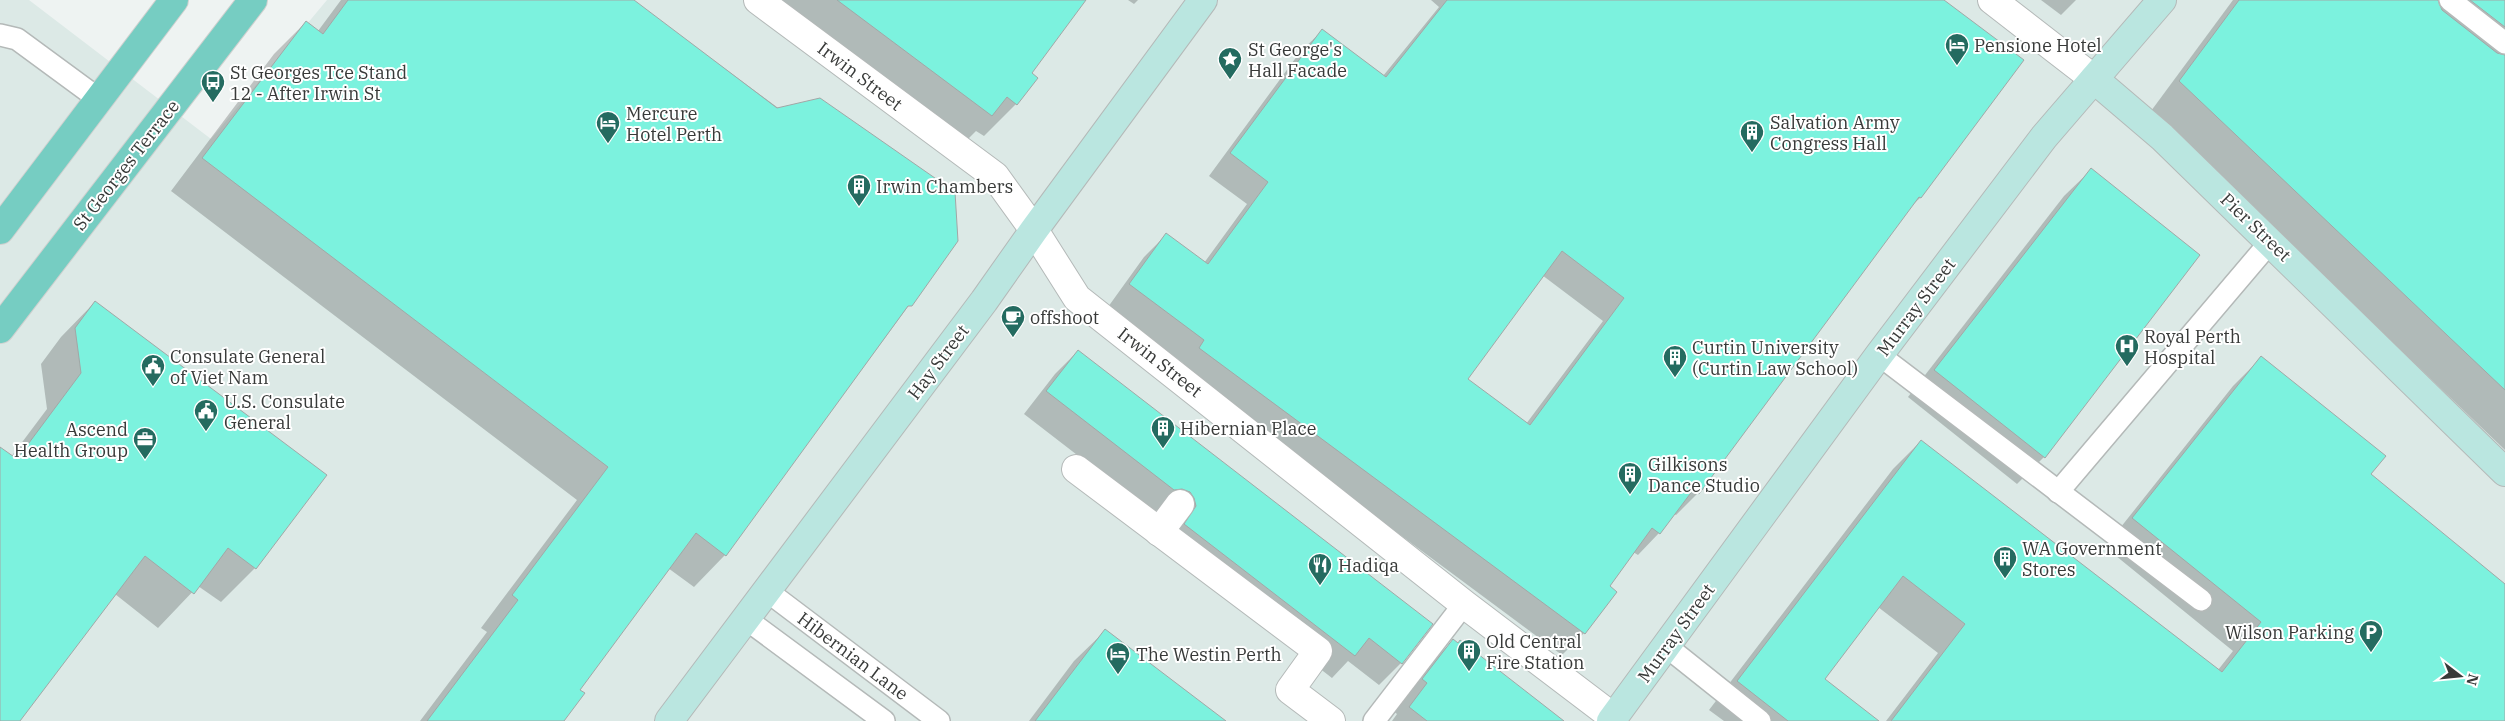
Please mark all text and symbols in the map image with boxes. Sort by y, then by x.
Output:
hotel icon: Pensione Hotel [1944,32,1970,66]
place label: Pensione Hotel [1974,34,2102,57]
street label: Irwin Street [813,37,907,115]
place label: St George's Hall Facade [1248,38,1347,82]
place icon: St George's Hall Facade [1217,46,1243,80]
place label: St Georges Tce Stand 12 - After Irwin St [230,61,407,105]
bus stop icon: St Georges Tce Stand 12 - After Irwin St [200,69,226,103]
street label: St Georges Terrace [68,95,184,235]
place label: Mercure Hotel Perth [626,102,722,146]
hotel icon: Mercure Hotel Perth [595,110,621,144]
place label: Salvation Army Congress Hall [1770,111,1900,155]
building icon: Salvation Army Congress Hall [1739,119,1765,153]
building icon: Irwin Chambers [846,173,872,207]
place label: Irwin Chambers [876,175,1013,198]
street label: Pier Street [2216,188,2296,266]
street label: Murray Street [1872,253,1960,361]
cafe icon: offshoot [1000,304,1026,338]
place label: offshoot [1030,306,1099,329]
street label: Hay Street [902,320,974,404]
street label: Irwin Street [1113,322,1207,402]
place label: Royal Perth Hospital [2144,325,2241,369]
hospital icon: Royal Perth Hospital [2114,333,2140,367]
place label: Curtin University (Curtin Law School) [1692,336,1858,380]
building icon: Curtin University (Curtin Law School) [1662,344,1688,378]
place label: Consulate General of Viet Nam [170,345,325,389]
public building icon: Consulate General of Viet Nam [140,353,166,387]
place label: U.S. Consulate General [224,390,345,434]
public building icon: U.S. Consulate General [193,398,219,432]
building icon: Hibernian Place [1150,415,1176,449]
place label: Hibernian Place [1180,417,1316,440]
place label: Ascend Health Group [14,418,128,462]
office icon: Ascend Health Group [132,426,158,460]
place label: Gilkisons Dance Studio [1648,453,1760,497]
building icon: Gilkisons Dance Studio [1617,461,1643,495]
place label: WA Government Stores [2022,537,2161,581]
building icon: WA Government Stores [1992,545,2018,579]
restaurant icon: Hadiqa [1307,552,1333,586]
place label: Hadiqa [1338,554,1399,577]
street label: Murray Street [1632,579,1720,687]
street label: Hibernian Lane [793,607,913,705]
parking icon: Wilson Parking [2358,619,2384,653]
place label: Wilson Parking [2225,621,2354,644]
place label: Old Central Fire Station [1486,630,1585,674]
building icon: Old Central Fire Station [1456,638,1482,672]
hotel icon: The Westin Perth [1105,641,1131,675]
place label: The Westin Perth [1136,643,1282,666]
north arrow [2435,651,2485,701]
text: N [2462,672,2483,687]

